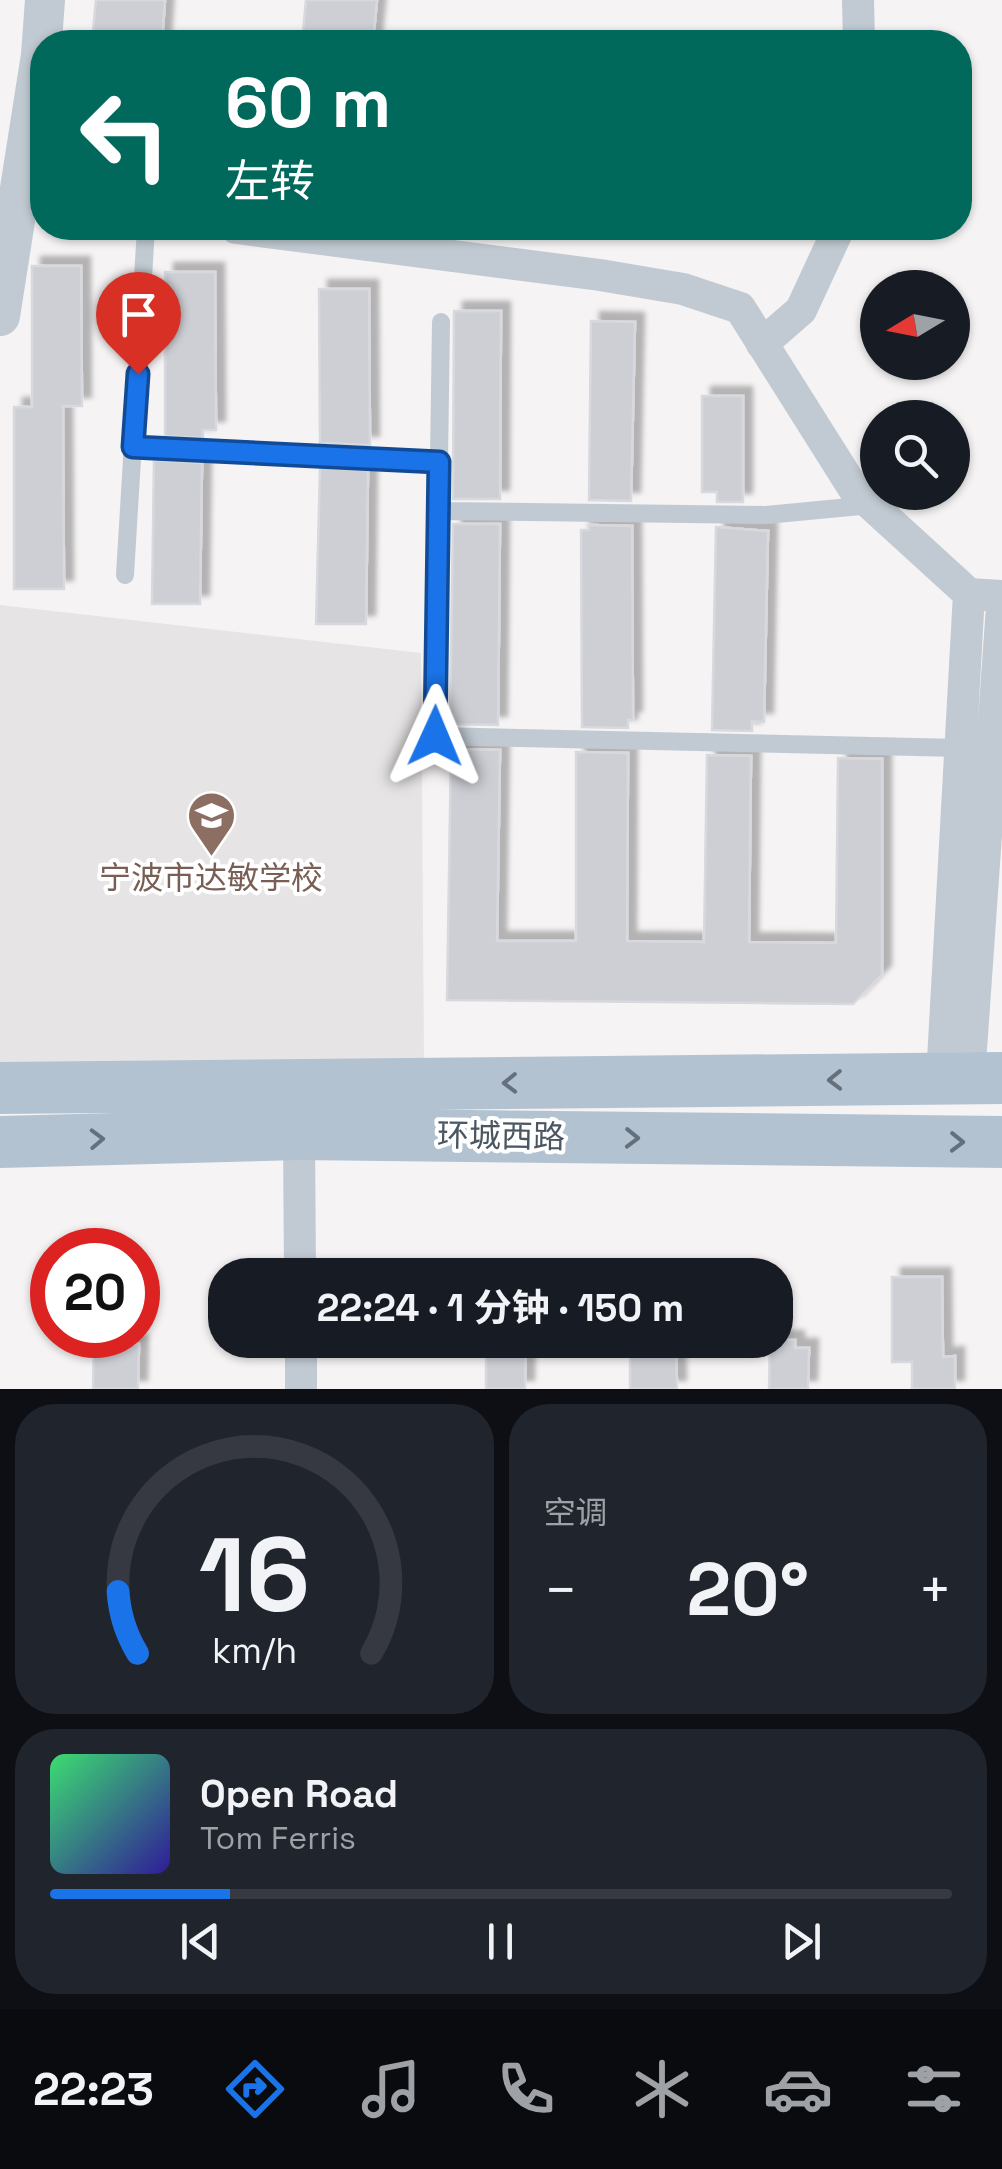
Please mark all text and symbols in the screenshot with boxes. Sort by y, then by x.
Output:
text: 60 m [225,58,391,147]
icon: left [60,70,190,200]
text: 左转 [225,153,315,210]
north arrow [860,270,970,380]
map controls [860,270,970,510]
pin [96,272,181,375]
icon: arrive [111,287,166,342]
button: search [860,400,970,510]
position arrow [383,684,487,788]
school or university icon: 宁波市达敏学校 [185,790,237,858]
place label: 宁波市达敏学校 [99,858,323,898]
one-way arrow [826,1069,842,1090]
one-way arrow [501,1072,516,1094]
street label: 环城西路 [437,1115,565,1157]
one-way arrow [626,1127,641,1149]
one-way arrow [90,1129,106,1150]
one-way arrow [950,1131,966,1152]
speed limit sign: 20 [30,1228,160,1358]
text: 22:24 · 1 分钟 · 150 m [317,1284,684,1332]
text: 空调 [544,1493,608,1533]
text: 16 [199,1509,310,1641]
text: 20° [686,1541,809,1637]
text: − [544,1555,578,1625]
text: + [918,1555,952,1625]
text: km/h [212,1628,297,1673]
text: Open Road [200,1770,398,1818]
text: Tom Ferris [200,1818,356,1858]
icon: previous [173,1914,228,1969]
icon: pause [473,1914,528,1969]
icon: next [774,1914,829,1969]
icon: directions [220,2054,290,2124]
icon: music [356,2054,426,2124]
icon: phone [491,2054,561,2124]
icon: climate [627,2054,697,2124]
icon: car [763,2054,833,2124]
icon: filters [899,2054,969,2124]
text: 22:23 [33,2061,154,2118]

